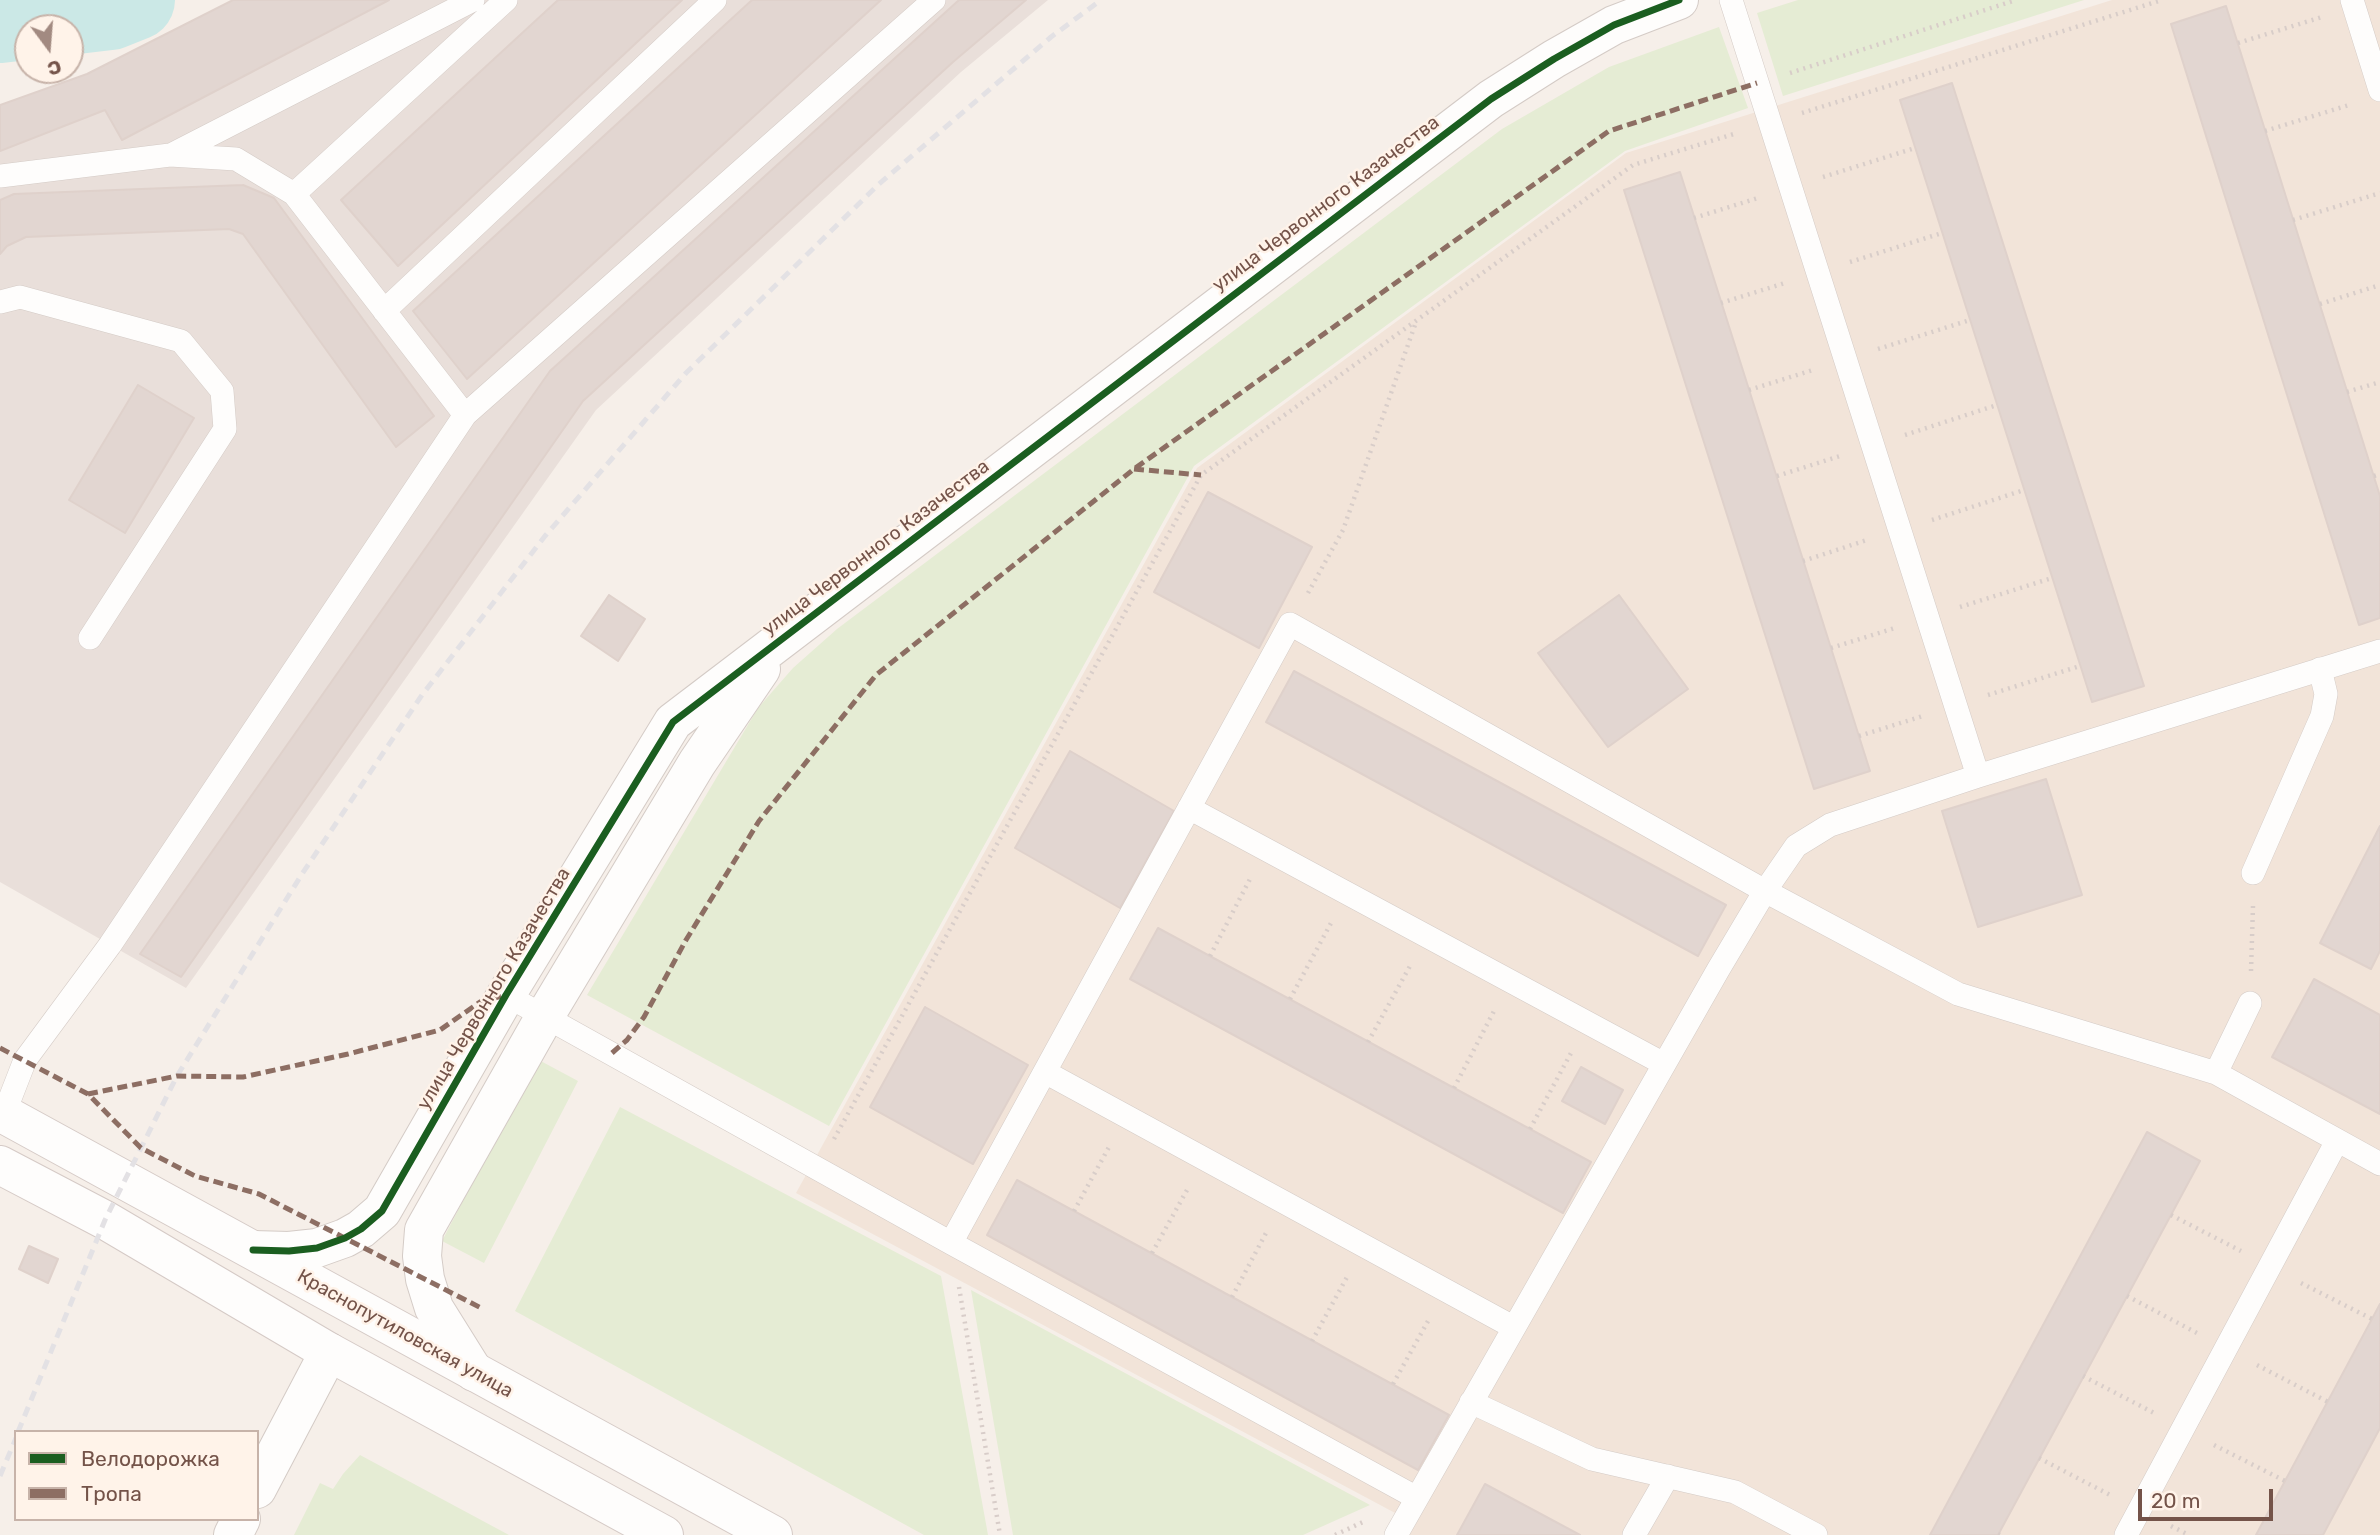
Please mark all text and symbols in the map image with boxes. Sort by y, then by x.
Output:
north arrow [14,14,84,84]
text: С [45,55,64,81]
street label: улица Червонного Казачества [1208,111,1444,297]
street label: улица Червонного Казачества [758,455,994,641]
street label: улица Червонного Казачества [413,864,575,1114]
street label: Краснопутиловская улица [293,1265,517,1403]
legend [14,1430,259,1521]
text: Велодорожка [81,1446,220,1471]
scale bar [2142,1476,2277,1520]
text: Тропа [81,1481,142,1506]
text: 20 m [2151,1488,2200,1513]

